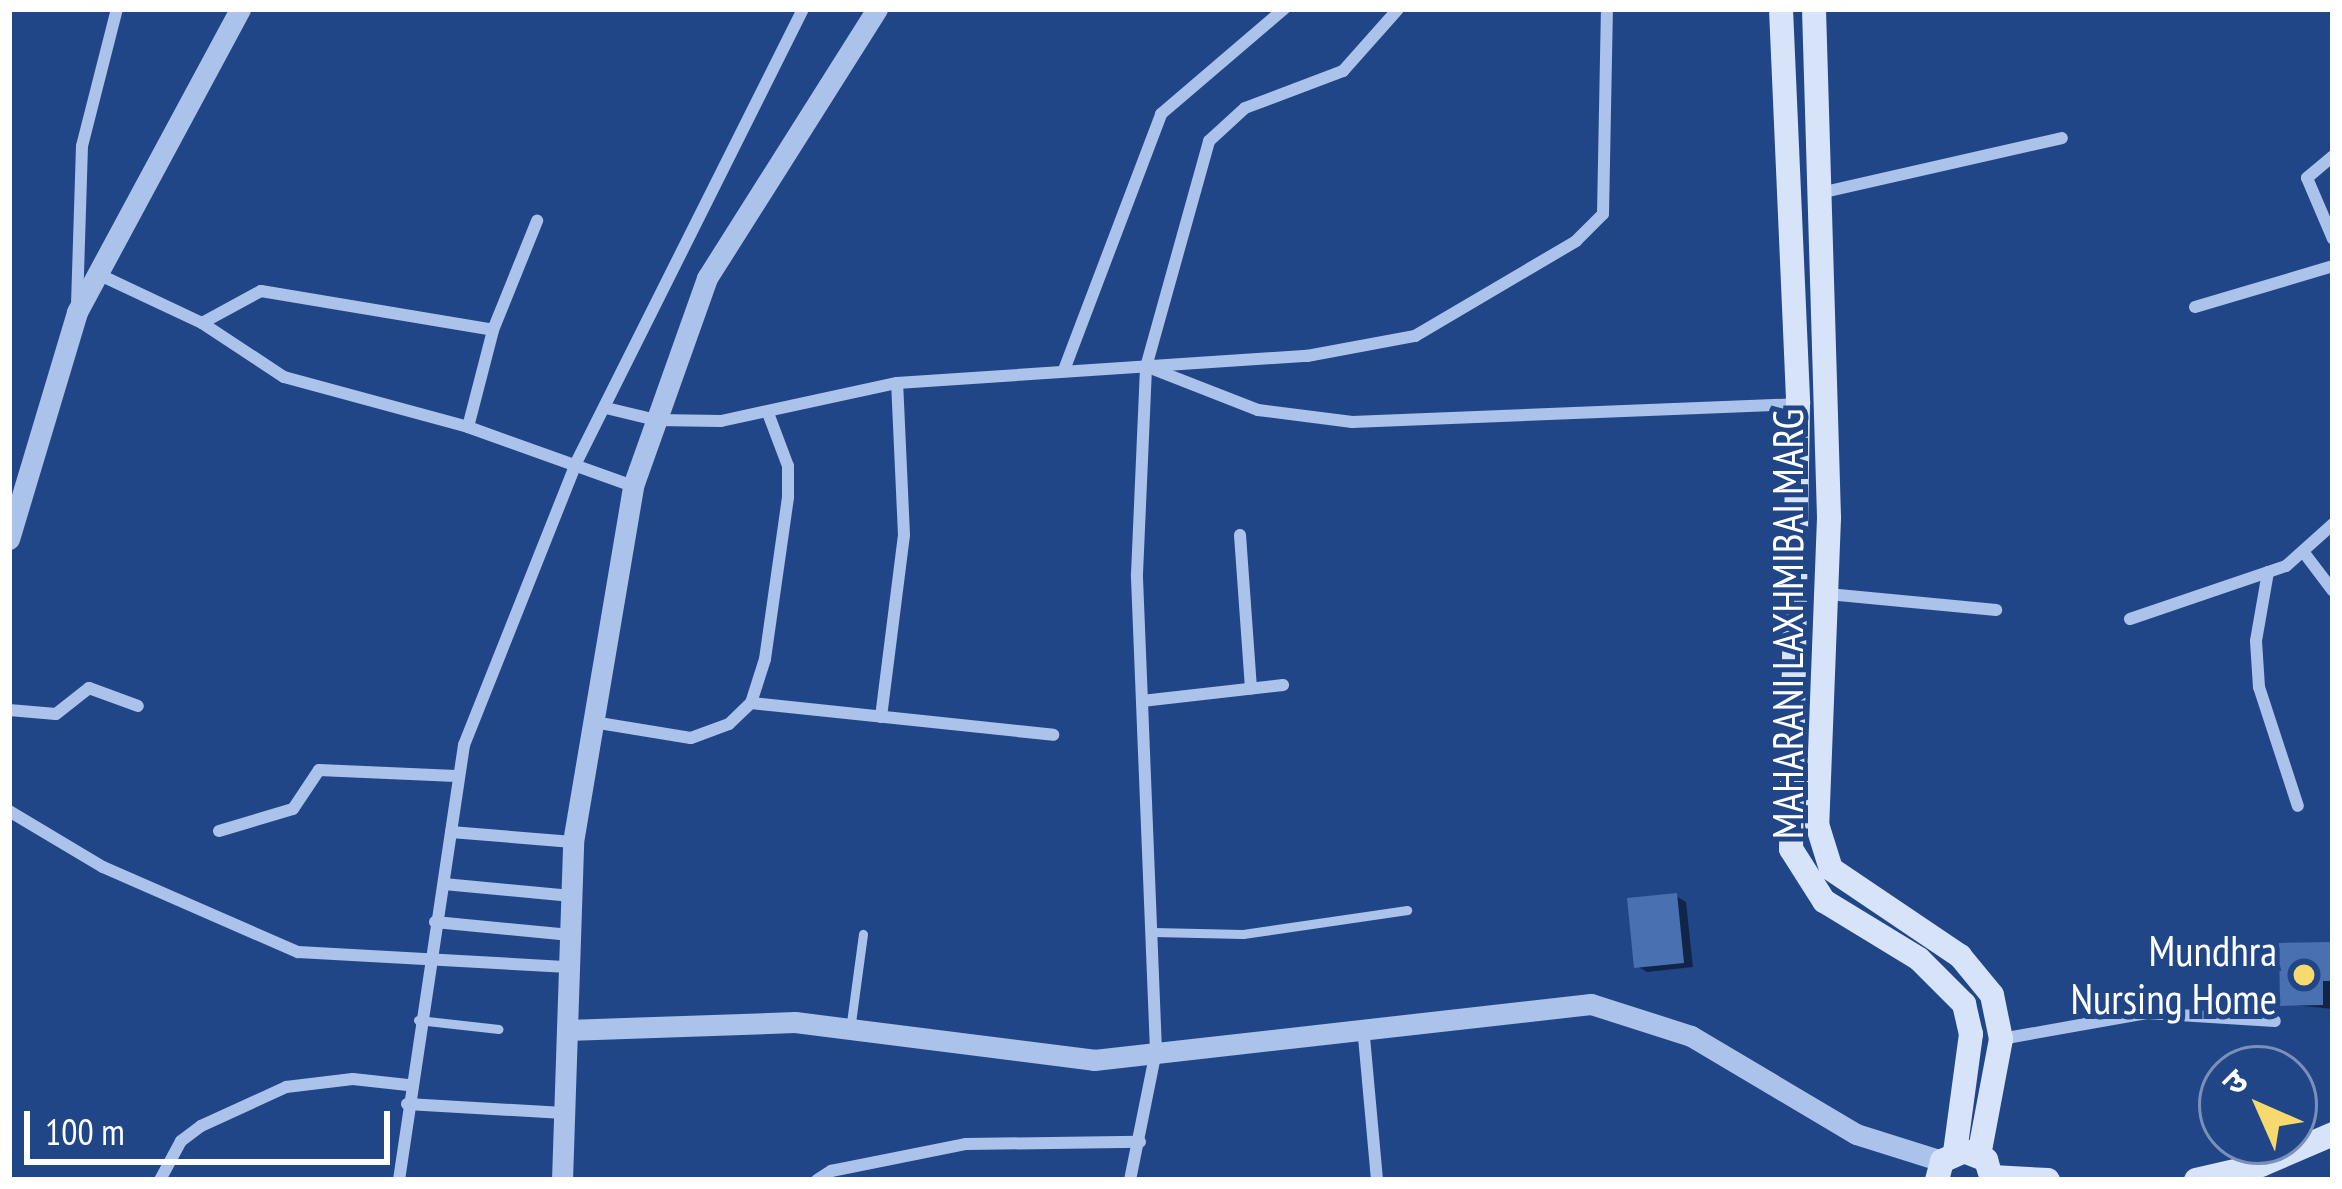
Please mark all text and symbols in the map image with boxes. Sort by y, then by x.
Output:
street label: MAHARANI LAXHMIBAI MARG [1763,409,1813,839]
place label: Mundhra Nursing Home [2071,926,2277,1024]
marker: Mundhra Nursing Home [2288,959,2320,991]
north arrow [2198,1045,2318,1165]
text: उ [2212,1059,2256,1103]
scale bar [30,1087,396,1161]
text: 100 m [45,1108,125,1155]

